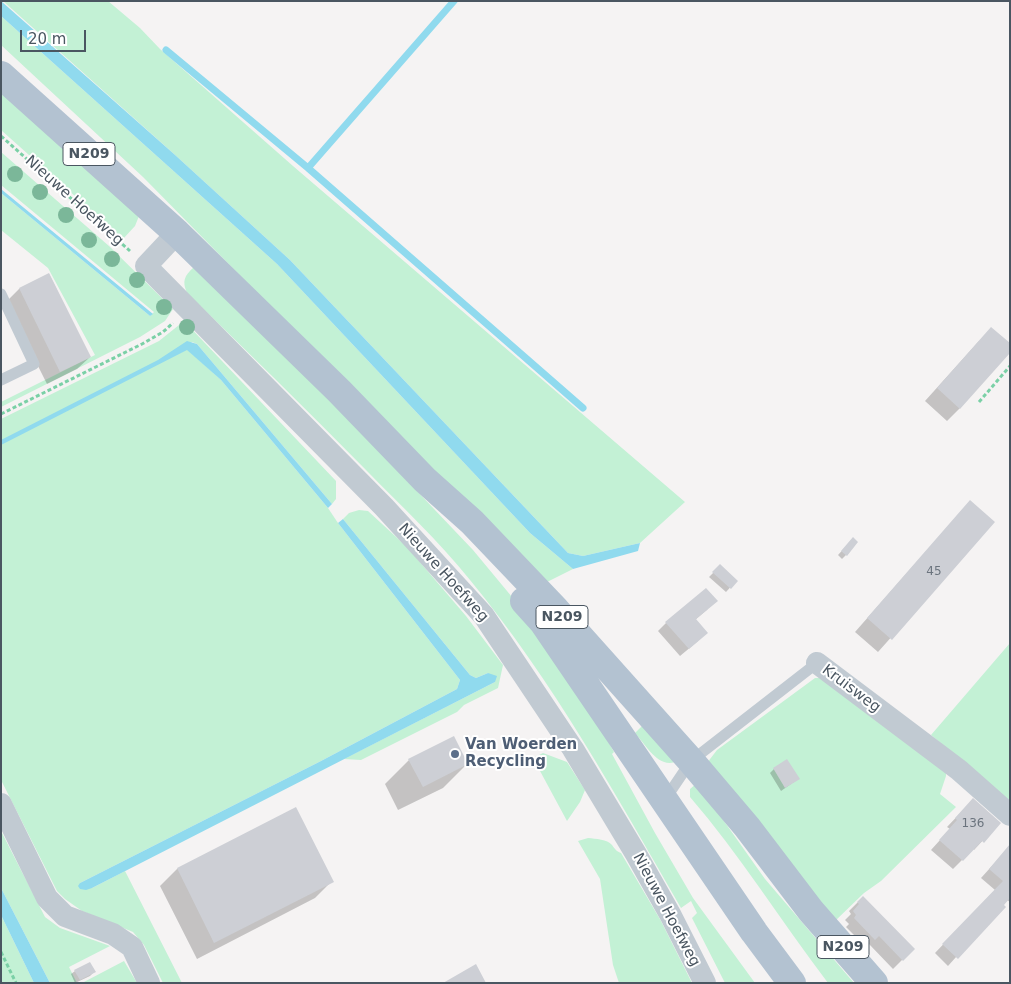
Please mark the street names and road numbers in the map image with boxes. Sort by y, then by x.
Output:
road number: N209 [63,142,115,166]
street label: Nieuwe Hoefweg [21,152,127,250]
street label: Nieuwe Hoefweg [394,520,492,626]
road number: N209 [536,606,588,628]
street label: Kruisweg [818,661,884,717]
street label: Nieuwe Hoefweg [628,850,704,970]
road number: N209 [817,936,869,959]

